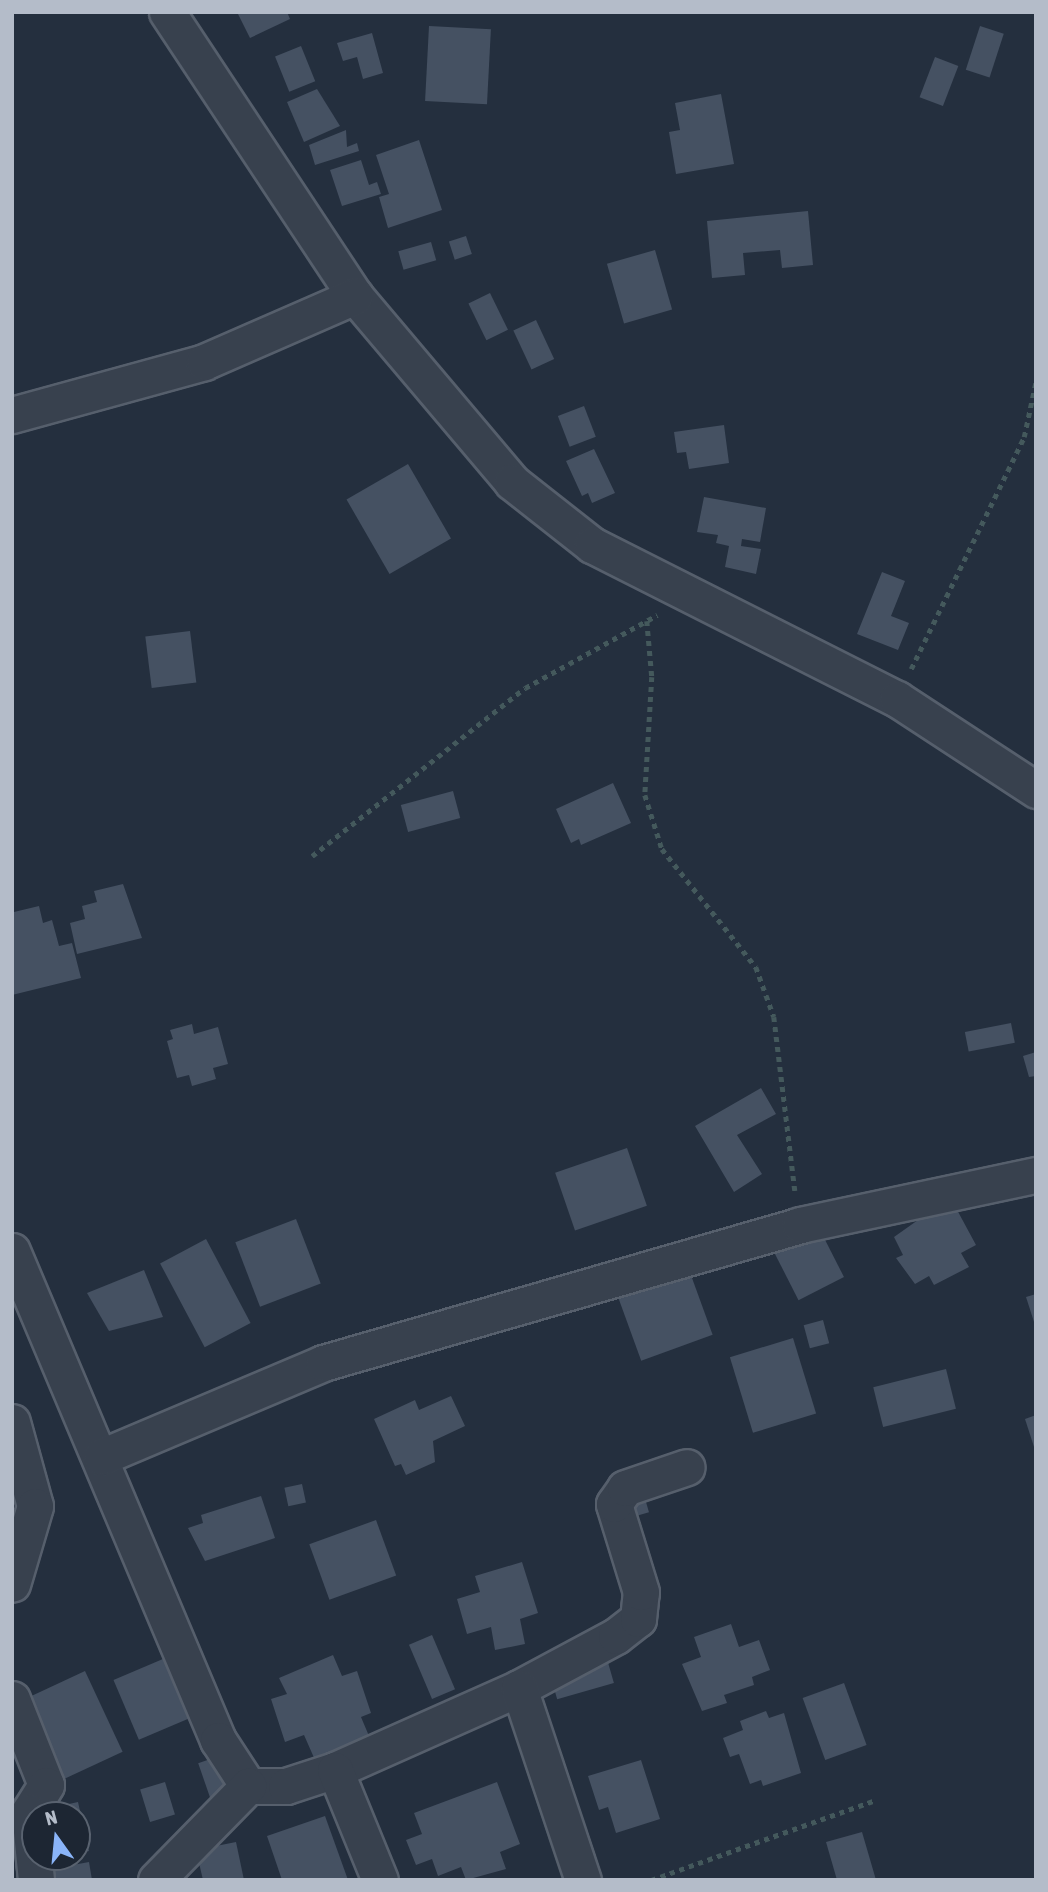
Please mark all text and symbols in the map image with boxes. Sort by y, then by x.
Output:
north arrow [21,1801,91,1871]
text: N [43,1806,59,1830]

